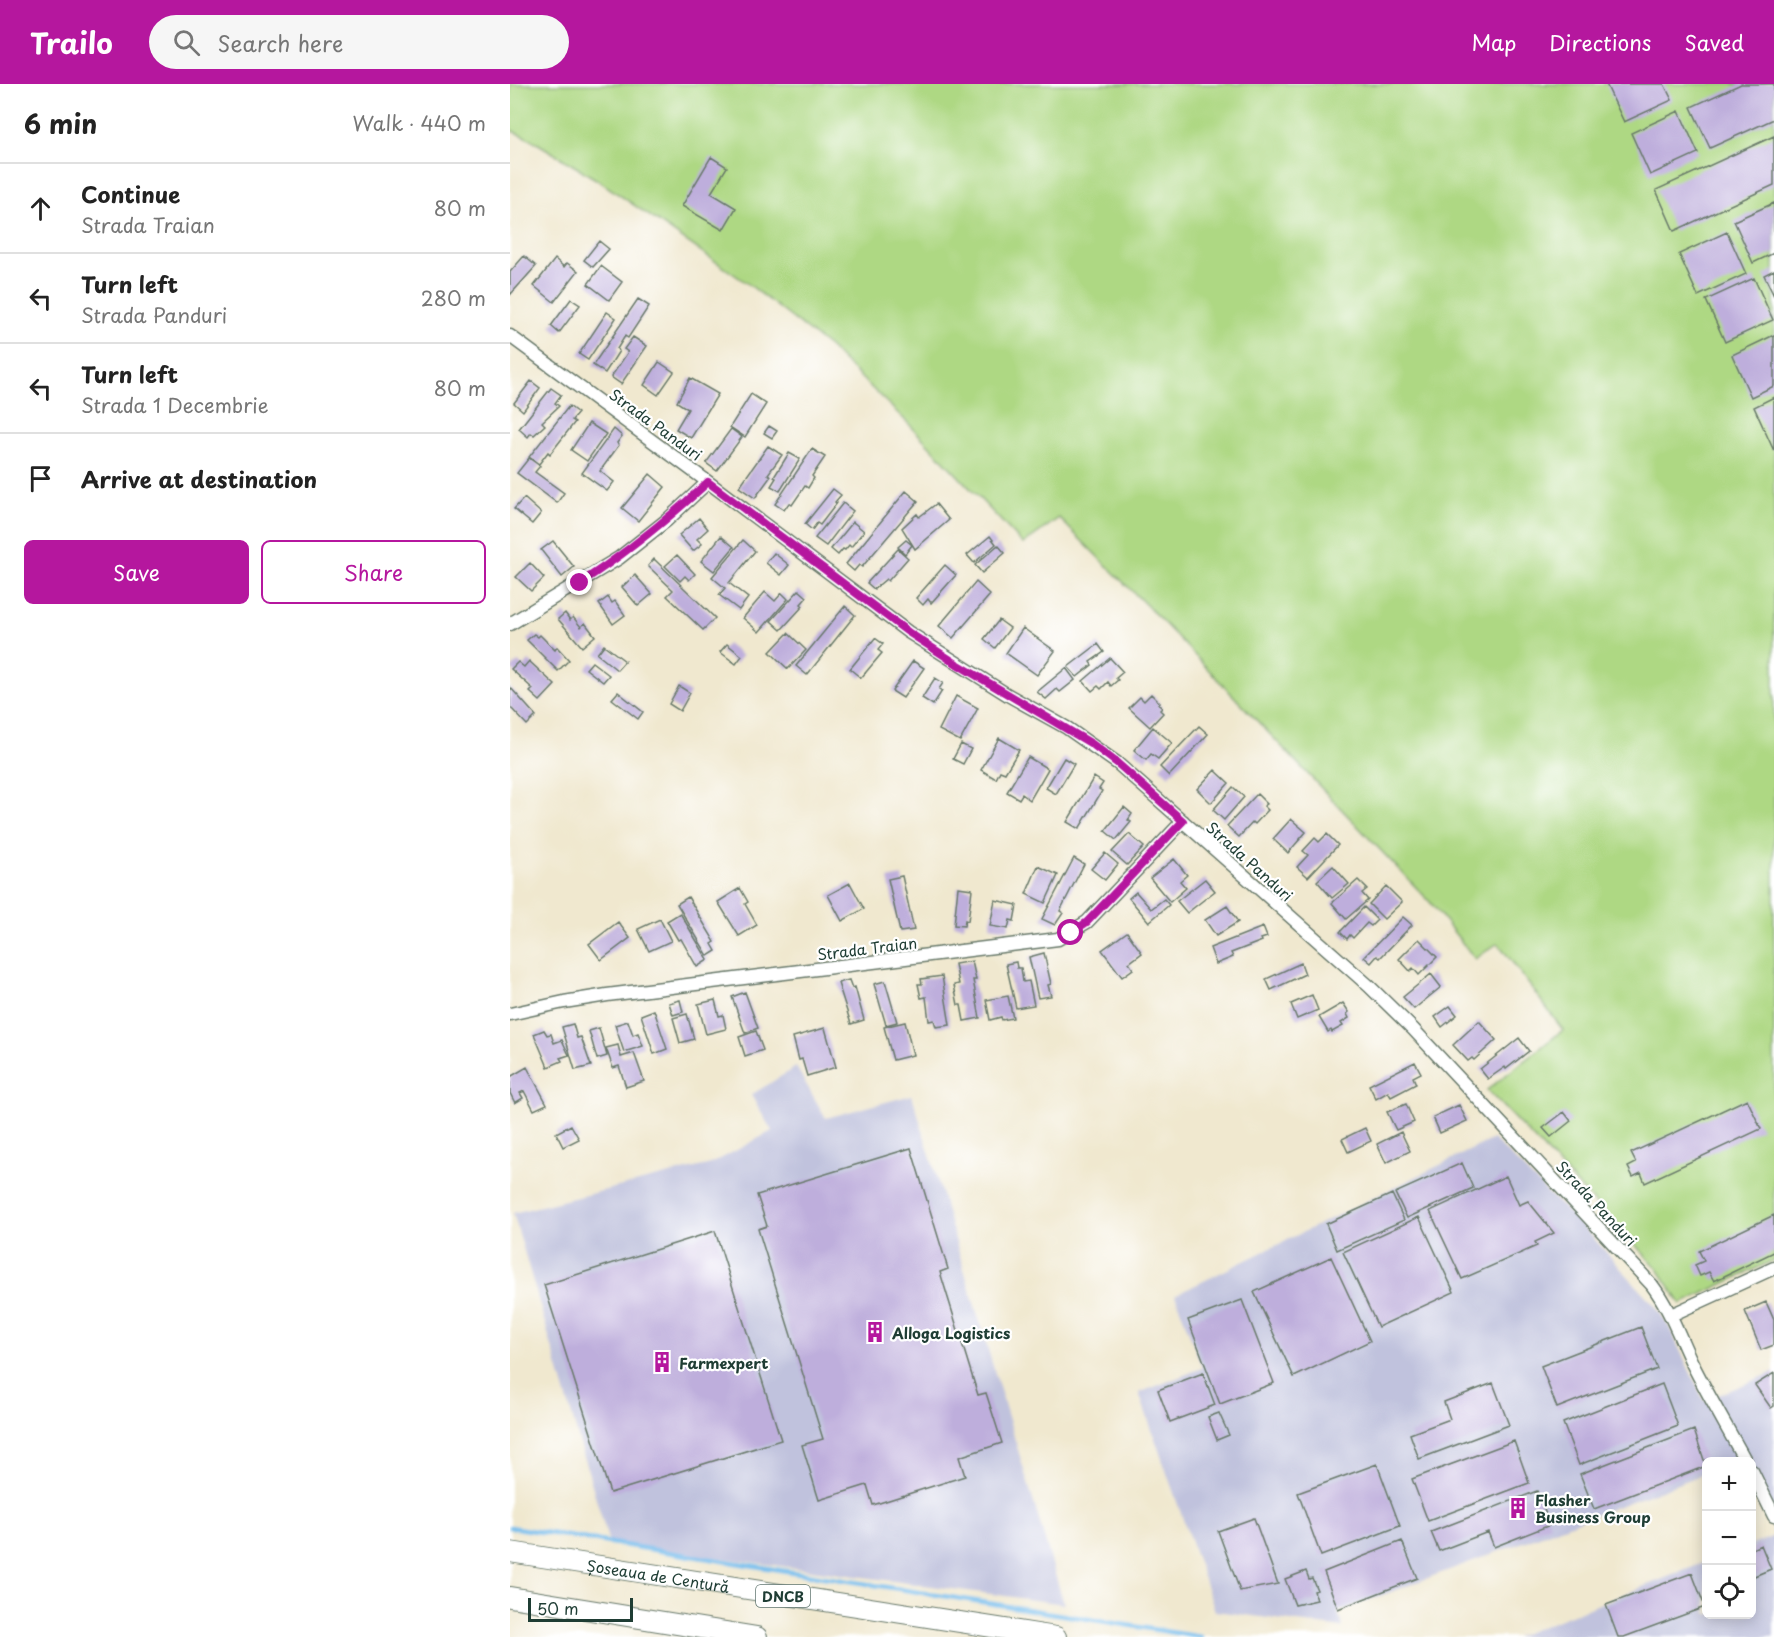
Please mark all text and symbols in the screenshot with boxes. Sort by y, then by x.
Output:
search box [149,15,569,69]
text: Trailo [30,21,113,64]
icon: search [170,26,203,59]
text: Search here [218,26,343,59]
text: Map [1471,26,1516,58]
text: Directions [1549,26,1651,58]
text: Saved [1684,26,1744,58]
text: 6 min [24,104,97,143]
text: Walk · 440 m [353,108,486,138]
text: Continue [81,177,180,210]
icon: ahead [24,192,57,225]
text: 80 m [434,193,486,223]
text: Strada Traian [81,210,215,240]
text: Turn left [81,267,178,300]
icon: left [24,282,57,315]
text: 280 m [421,283,486,313]
text: Strada Panduri [81,300,227,330]
text: Turn left [81,357,178,390]
icon: left [24,372,57,405]
text: 80 m [434,373,486,403]
street label: Strada Panduri [605,382,707,466]
text: Strada 1 Decembrie [81,390,269,420]
icon: arrive [24,462,57,495]
text: Arrive at destination [81,462,317,495]
button: Save [24,540,249,604]
button: Share [261,540,486,604]
route end [566,569,592,595]
street label: Strada Panduri [1202,816,1298,906]
route start [1057,919,1083,945]
street label: Strada Traian [816,930,918,966]
street label: Strada Panduri [1551,1155,1643,1251]
building icon: Alloga Logistics [863,1320,887,1344]
place label: Alloga Logistics [891,1321,1010,1344]
building icon: Farmexpert [650,1350,674,1374]
place label: Farmexpert [679,1351,768,1374]
map controls [1702,1457,1756,1619]
button: + [1702,1457,1756,1511]
place label: Flasher Business Group [1535,1488,1651,1528]
building icon: Flasher Business Group [1506,1496,1530,1520]
button: − [1702,1511,1756,1565]
street label: Șoseaua de Centură [585,1553,732,1598]
button: locate [1702,1565,1756,1619]
road number: DNCB [756,1585,810,1607]
scale bar [528,1595,633,1622]
text: 50 m [537,1596,578,1620]

